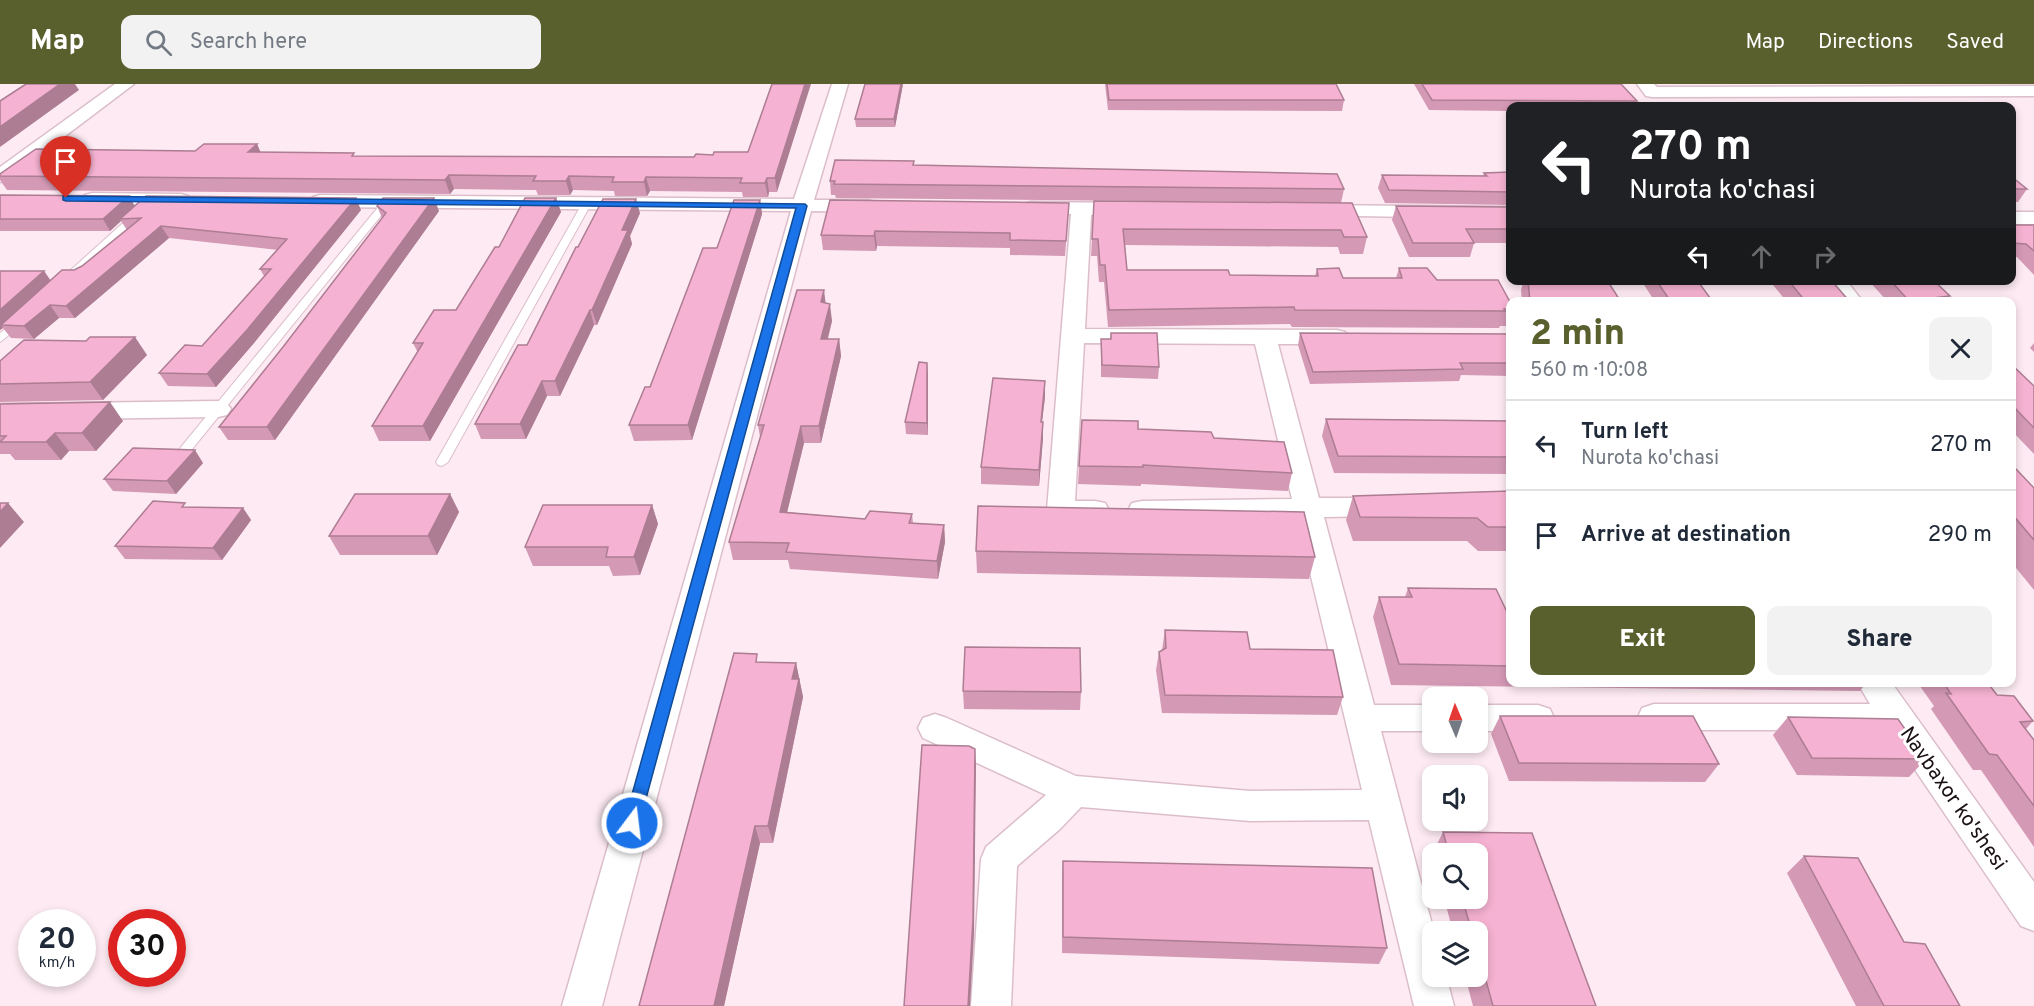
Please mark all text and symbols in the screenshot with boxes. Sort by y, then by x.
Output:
search box [121,15,541,69]
text: Map [30,24,85,60]
icon: search [142,26,175,59]
text: Search here [190,29,307,56]
text: Map [1745,29,1785,56]
text: Directions [1818,29,1913,56]
text: Saved [1946,29,2004,56]
text: 270 m [1629,122,1752,175]
icon: left [1530,126,1608,204]
pin [40,136,91,198]
icon: arrive [49,145,82,178]
text: Nurota ko'chasi [1629,174,1816,208]
icon: left [1682,240,1715,273]
icon: ahead [1745,240,1778,273]
icon: right [1808,240,1841,273]
text: 2 min [1530,312,1625,358]
button: close [1929,317,1992,380]
text: 560 m · 10:08 [1530,358,1648,384]
text: Turn left [1581,419,1669,446]
icon: left [1530,429,1563,462]
text: 270 m [1930,432,1992,459]
text: Nurota ko'chasi [1581,446,1719,472]
icon: arrive [1530,519,1563,552]
text: Arrive at destination [1581,522,1791,549]
text: 290 m [1928,522,1992,549]
button: Exit [1530,606,1755,675]
button: Share [1767,606,1992,675]
north arrow [1422,687,1488,753]
map controls [1422,687,1488,987]
street label: Navbaxor ko'shesi [1893,722,2012,876]
button: sound [1422,765,1488,831]
position arrow [600,791,664,855]
button: search [1422,843,1488,909]
speed limit sign: 30 [108,909,186,987]
button: layers [1422,921,1488,987]
text: 20 [38,922,76,959]
text: km/h [39,954,75,973]

